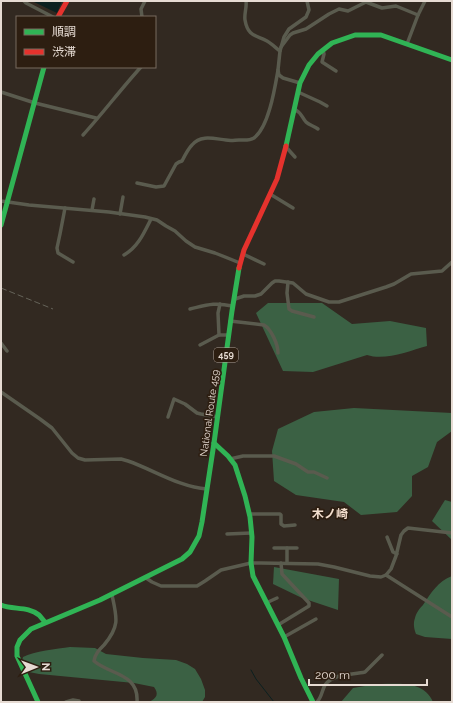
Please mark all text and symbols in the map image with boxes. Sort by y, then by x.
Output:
legend [16,16,156,68]
text: 順調 [52,25,76,39]
text: 渋滞 [52,45,76,59]
road number: 459 [214,348,238,362]
street label: National Route 459 [198,369,221,457]
district label: 木ノ崎 [312,507,348,521]
north arrow [16,647,56,687]
scale bar [309,661,427,687]
text: N [39,663,52,671]
text: 200 m [315,668,350,682]

